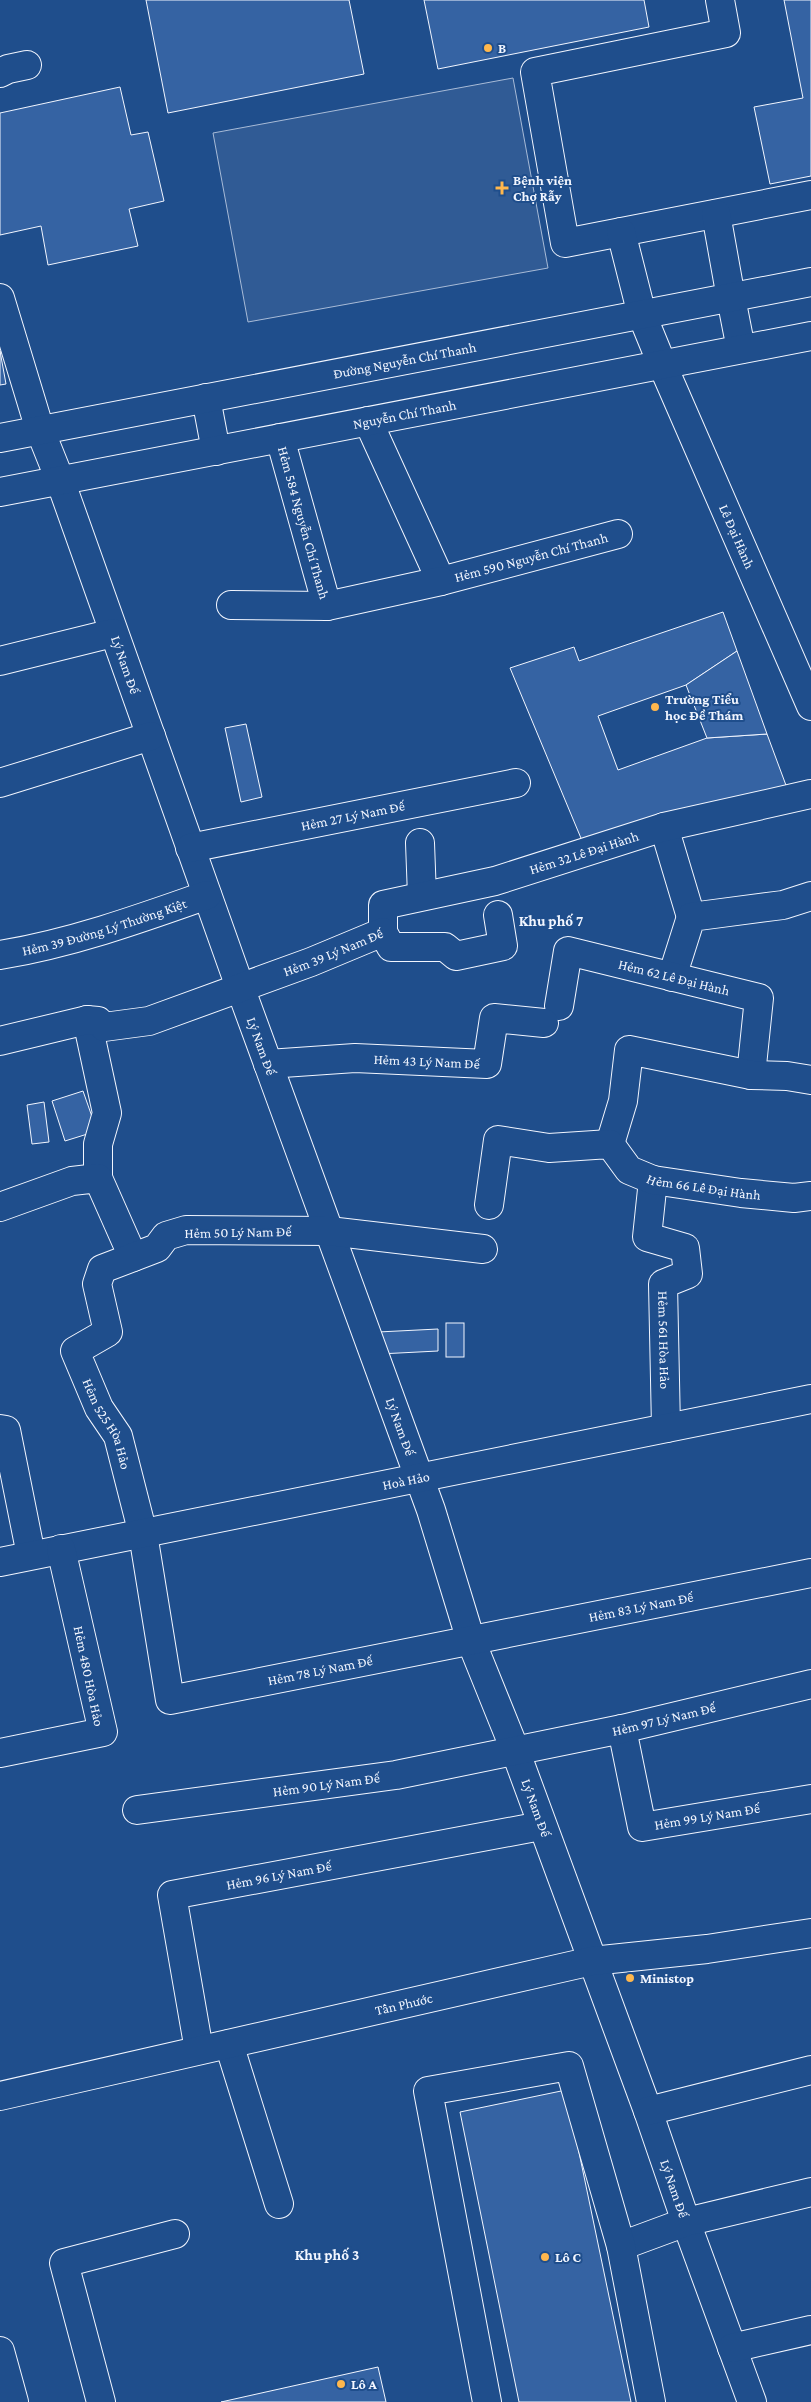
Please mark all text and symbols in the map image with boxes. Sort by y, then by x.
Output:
place label: B [498,40,506,56]
marker: B [482,42,494,54]
place label: Bệnh viện Chợ Rẫy [513,172,572,204]
marker: Bệnh viện Chợ Rẫy [495,181,509,195]
street label: Đường Nguyễn Chí Thanh [332,339,478,382]
street label: Nguyễn Chí Thanh [352,396,458,432]
street label: Hẻm 584 Nguyễn Chí Thanh [275,445,333,601]
street label: Lê Đại Hành [716,502,758,571]
street label: Hẻm 590 Nguyễn Chí Thanh [453,529,610,585]
street label: Lý Nam Đế [108,633,144,697]
place label: Trường Tiểu học Đề Thám [665,691,743,723]
marker: Trường Tiểu học Đề Thám [649,701,661,713]
street label: Hẻm 27 Lý Nam Đế [299,797,407,834]
street label: Hẻm 32 Lê Đại Hành [527,827,641,877]
street label: Hẻm 39 Đường Lý Thường Kiệt [21,895,189,959]
district label: Khu phố 7 [519,913,583,929]
street label: Hẻm 39 Lý Nam Đế [281,925,386,979]
street label: Hẻm 62 Lê Đại Hành [617,956,732,999]
street label: Lý Nam Đế [244,1015,280,1078]
street label: Hẻm 43 Lý Nam Đế [373,1051,481,1072]
street label: Hẻm 66 Lê Đại Hành [644,1170,762,1203]
street label: Hẻm 50 Lý Nam Đế [184,1223,292,1241]
street label: Hẻm 561 Hòa Hảo [655,1291,673,1389]
street label: Hẻm 525 Hòa Hảo [79,1376,134,1471]
street label: Lý Nam Đế [383,1395,419,1459]
street label: Hoà Hảo [381,1468,431,1493]
street label: Hẻm 83 Lý Nam Đế [587,1588,696,1625]
street label: Hẻm 480 Hòa Hảo [71,1624,107,1728]
street label: Hẻm 78 Lý Nam Đế [266,1652,375,1688]
street label: Hẻm 97 Lý Nam Đế [611,1699,718,1739]
street label: Hẻm 90 Lý Nam Đế [272,1769,382,1800]
street label: Lý Nam Đế [518,1777,555,1840]
street label: Hẻm 99 Lý Nam Đế [653,1799,762,1833]
street label: Hẻm 96 Lý Nam Đế [225,1857,334,1893]
place label: Ministop [640,1970,694,1986]
marker: Ministop [624,1972,636,1984]
street label: Tân Phước [373,1990,434,2018]
street label: Lý Nam Đế [657,2157,692,2221]
district label: Khu phố 3 [295,2247,359,2263]
place label: Lô C [555,2249,582,2265]
marker: Lô C [539,2251,551,2263]
place label: Lô A [351,2376,378,2392]
marker: Lô A [335,2378,347,2390]

